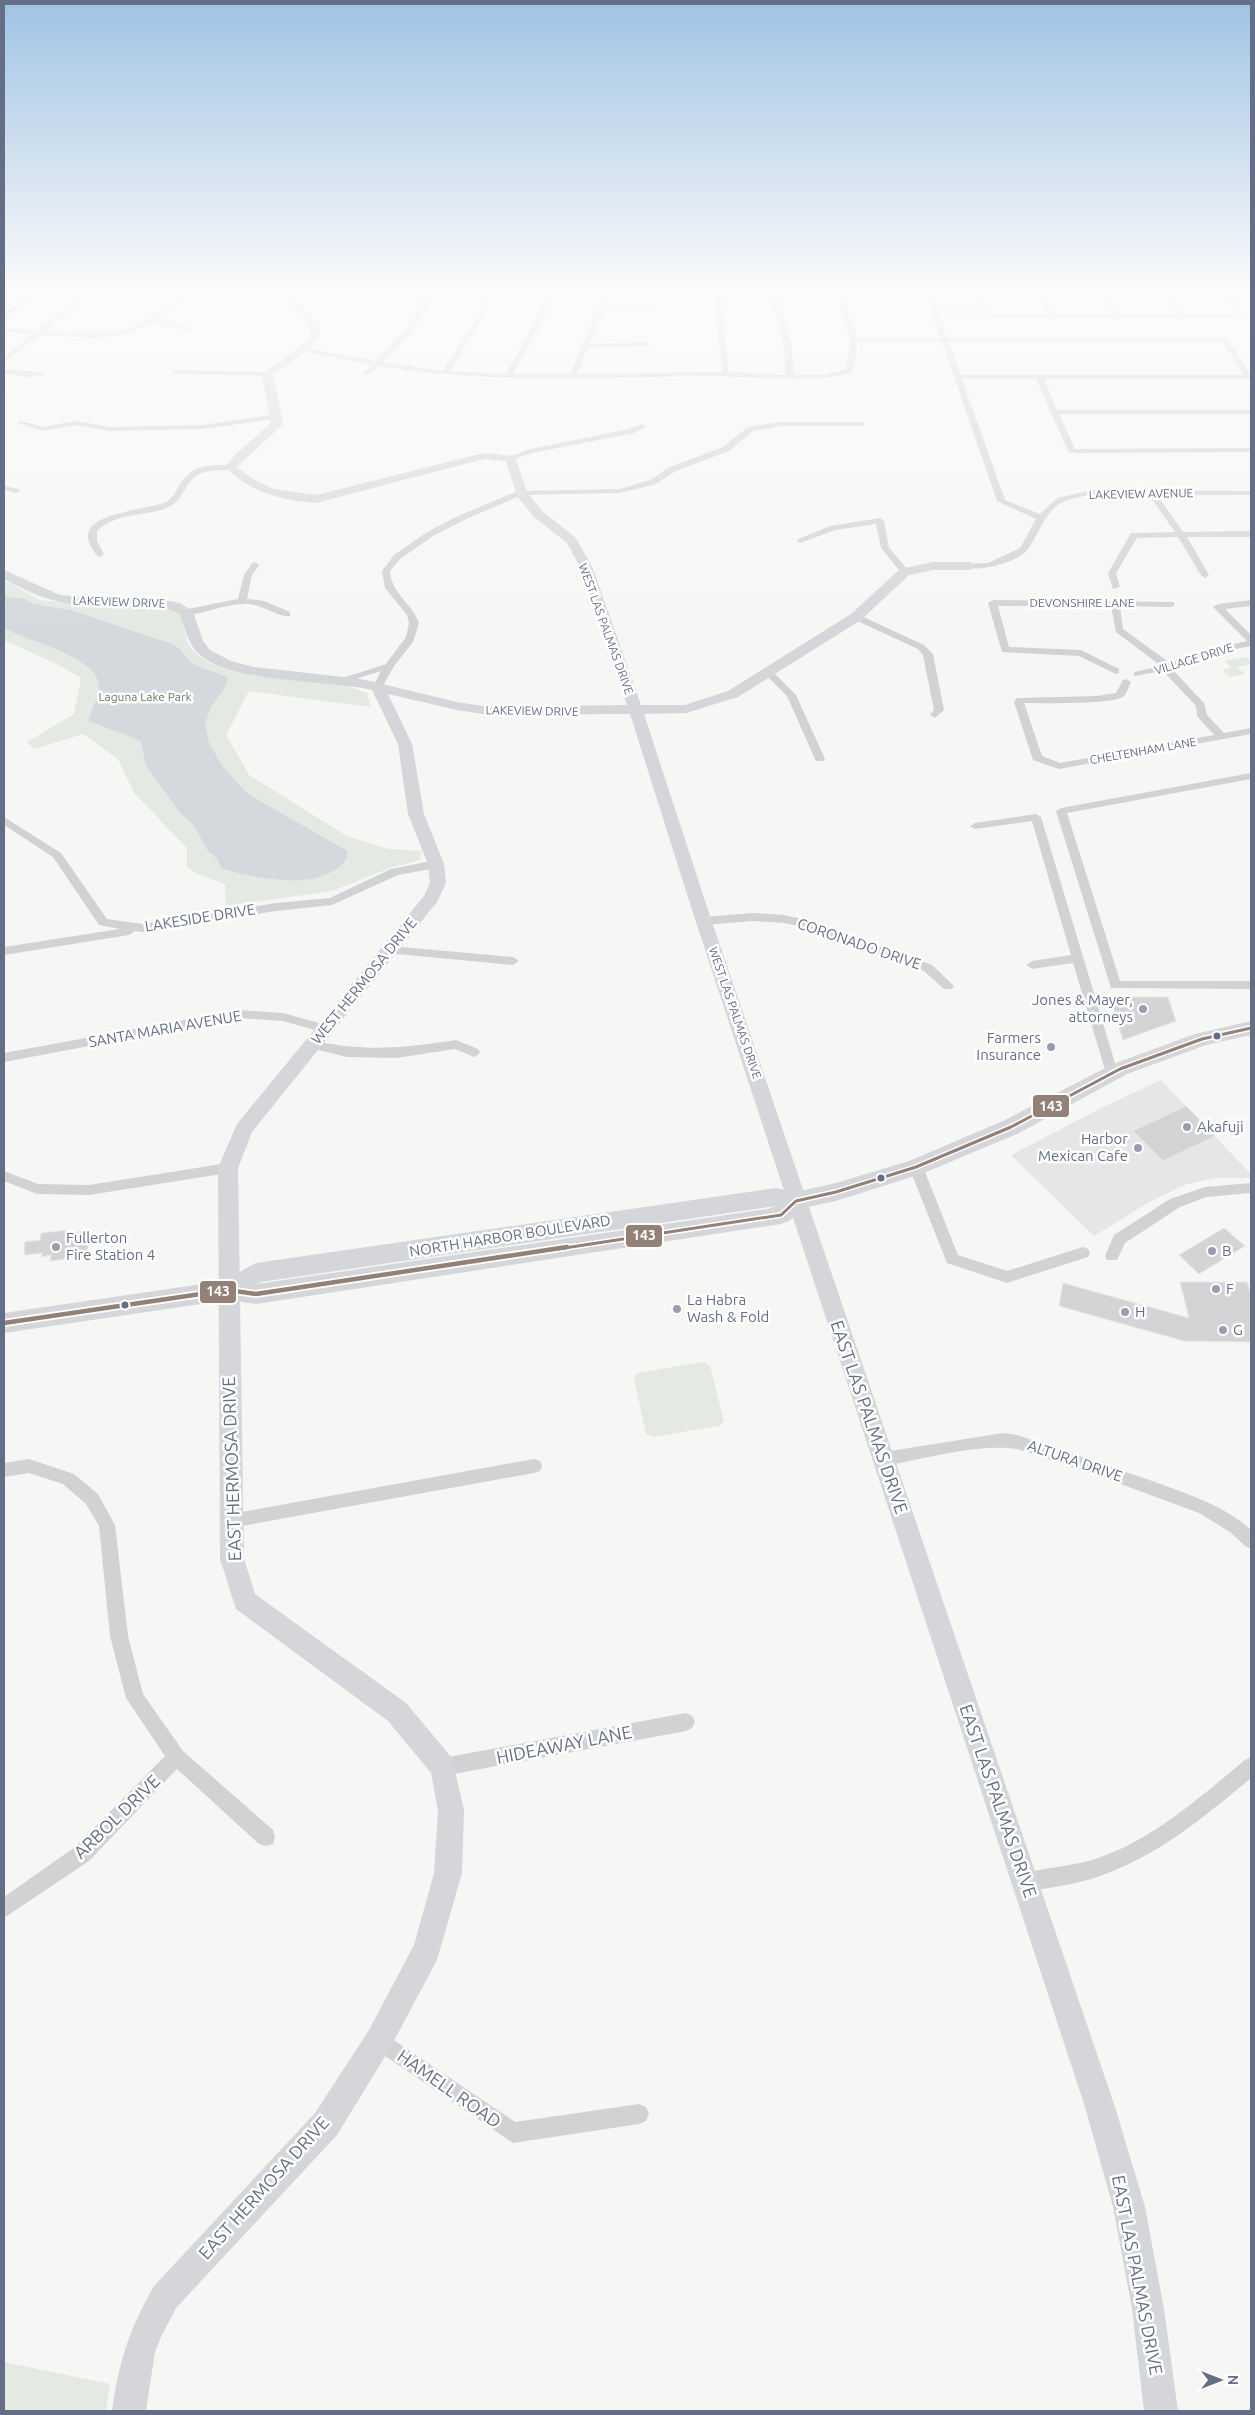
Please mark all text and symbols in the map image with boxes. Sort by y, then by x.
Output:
street label: LAKEVIEW AVENUE [1089,486,1194,501]
street label: WEST LAS PALMAS DRIVE [577,562,636,696]
street label: LAKEVIEW DRIVE [72,593,166,610]
street label: DEVONSHIRE LANE [1030,596,1135,609]
street label: VILLAGE DRIVE [1153,640,1235,677]
park label: Laguna Lake Park [98,690,192,703]
street label: LAKEVIEW DRIVE [485,703,579,718]
street label: CHELTENHAM LANE [1088,735,1198,766]
street label: LAKESIDE DRIVE [144,900,256,935]
street label: WEST HERMOSA DRIVE [307,914,420,1047]
street label: CORONADO DRIVE [795,914,923,973]
street label: WEST LAS PALMAS DRIVE [707,945,764,1081]
place label: Jones & Mayer, attorneys [1032,991,1133,1025]
marker: Jones & Mayer, attorneys [1137,1003,1149,1015]
street label: SANTA MARIA AVENUE [87,1007,242,1050]
place label: Farmers Insurance [976,1029,1041,1063]
unlabelled marker [1212,1031,1222,1041]
marker: Farmers Insurance [1045,1041,1057,1053]
line badge: 143 [1032,1094,1070,1118]
text: 143 [1039,1098,1063,1114]
place label: Akafuji [1197,1118,1244,1135]
marker: Akafuji [1181,1121,1193,1133]
place label: Harbor Mexican Cafe [1038,1130,1128,1164]
marker: Harbor Mexican Cafe [1132,1142,1144,1154]
unlabelled marker [876,1173,886,1183]
street label: NORTH HARBOR BOULEVARD [408,1211,612,1260]
line badge: 143 [625,1224,663,1248]
text: 143 [632,1227,656,1243]
place label: Fullerton Fire Station 4 [66,1229,155,1263]
marker: Fullerton Fire Station 4 [50,1241,62,1253]
place label: B [1222,1242,1232,1259]
marker: B [1206,1245,1218,1257]
line badge: 143 [199,1280,237,1304]
place label: F [1226,1280,1234,1297]
text: 143 [206,1283,230,1299]
marker: F [1210,1283,1222,1295]
place label: La Habra Wash & Fold [687,1291,769,1325]
unlabelled marker [120,1300,130,1310]
marker: La Habra Wash & Fold [671,1303,683,1315]
place label: H [1135,1303,1145,1320]
marker: H [1119,1306,1131,1318]
street label: EAST LAS PALMAS DRIVE [827,1317,912,1516]
place label: G [1233,1321,1243,1338]
marker: G [1217,1324,1229,1336]
street label: EAST HERMOSA DRIVE [218,1376,244,1562]
street label: ALTURA DRIVE [1026,1436,1125,1485]
street label: EAST LAS PALMAS DRIVE [956,1701,1041,1900]
street label: HIDEAWAY LANE [494,1721,633,1767]
street label: ARBOL DRIVE [69,1770,163,1862]
street label: HAMELL ROAD [394,2045,505,2131]
street label: EAST HERMOSA DRIVE [194,2112,332,2263]
street label: EAST LAS PALMAS DRIVE [1109,2173,1167,2376]
north arrow [1195,2355,1245,2405]
text: N [1225,2375,1241,2385]

